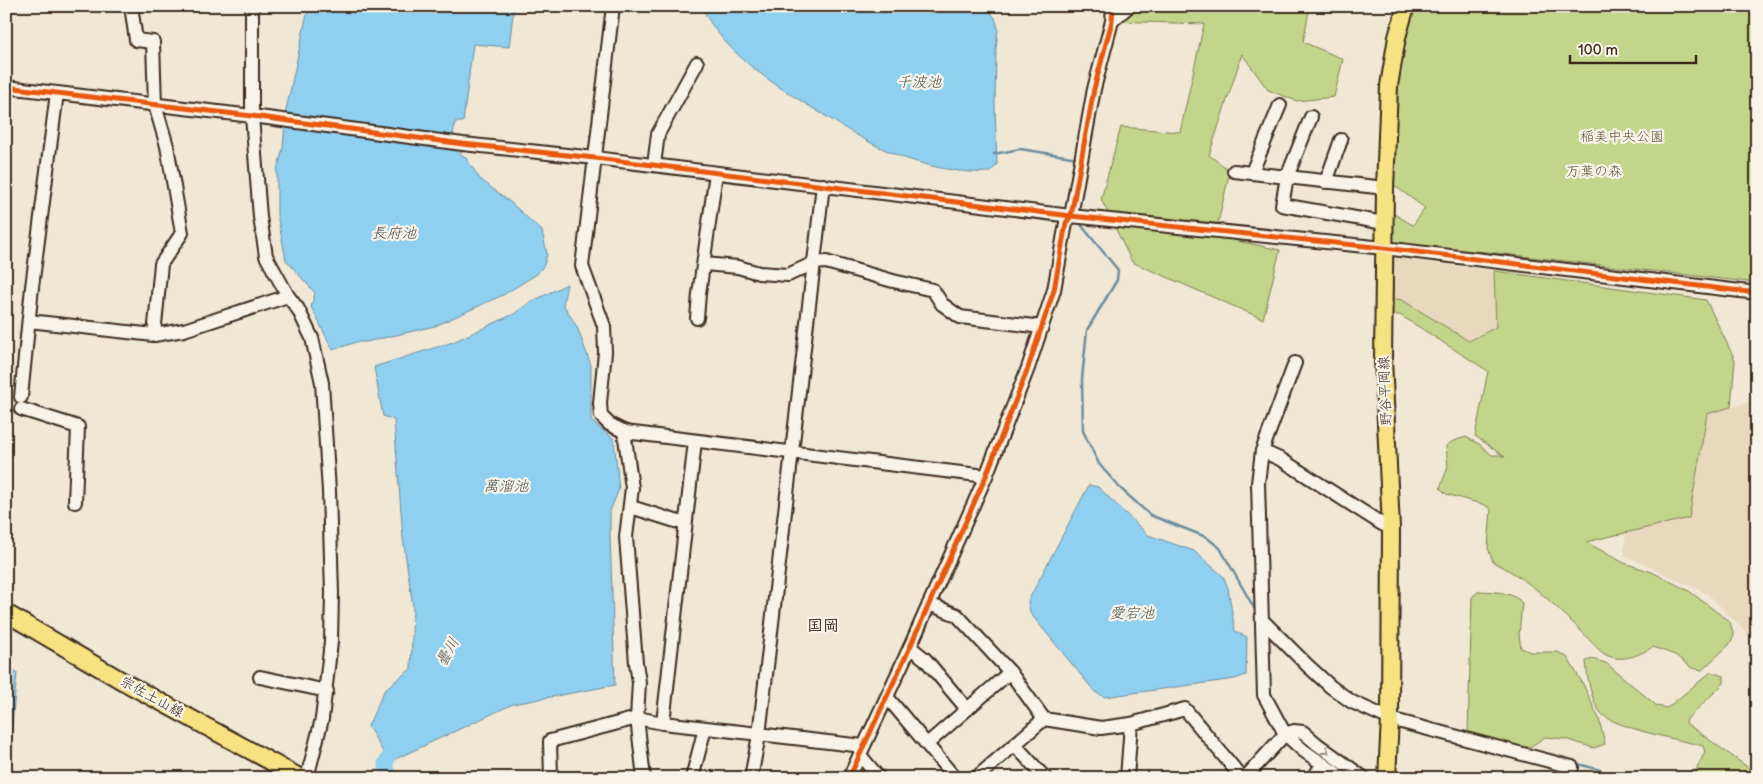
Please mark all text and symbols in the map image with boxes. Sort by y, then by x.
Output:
scale bar [1570,32,1697,64]
text: 100 m [1578,41,1618,60]
water label: 千波池 [896,73,942,92]
park label: 稲美中央公園 [1580,128,1664,145]
park label: 万葉の森 [1566,163,1622,180]
water label: 長府池 [371,224,417,243]
street label: 野谷平岡線 [1375,356,1395,426]
water label: 萬溜池 [483,477,529,496]
water label: 愛宕池 [1109,604,1155,623]
district label: 国岡 [807,617,839,636]
water label: 曇川 [432,634,464,670]
street label: 宗佐土山線 [117,673,187,721]
one-way arrow [1320,744,1329,754]

